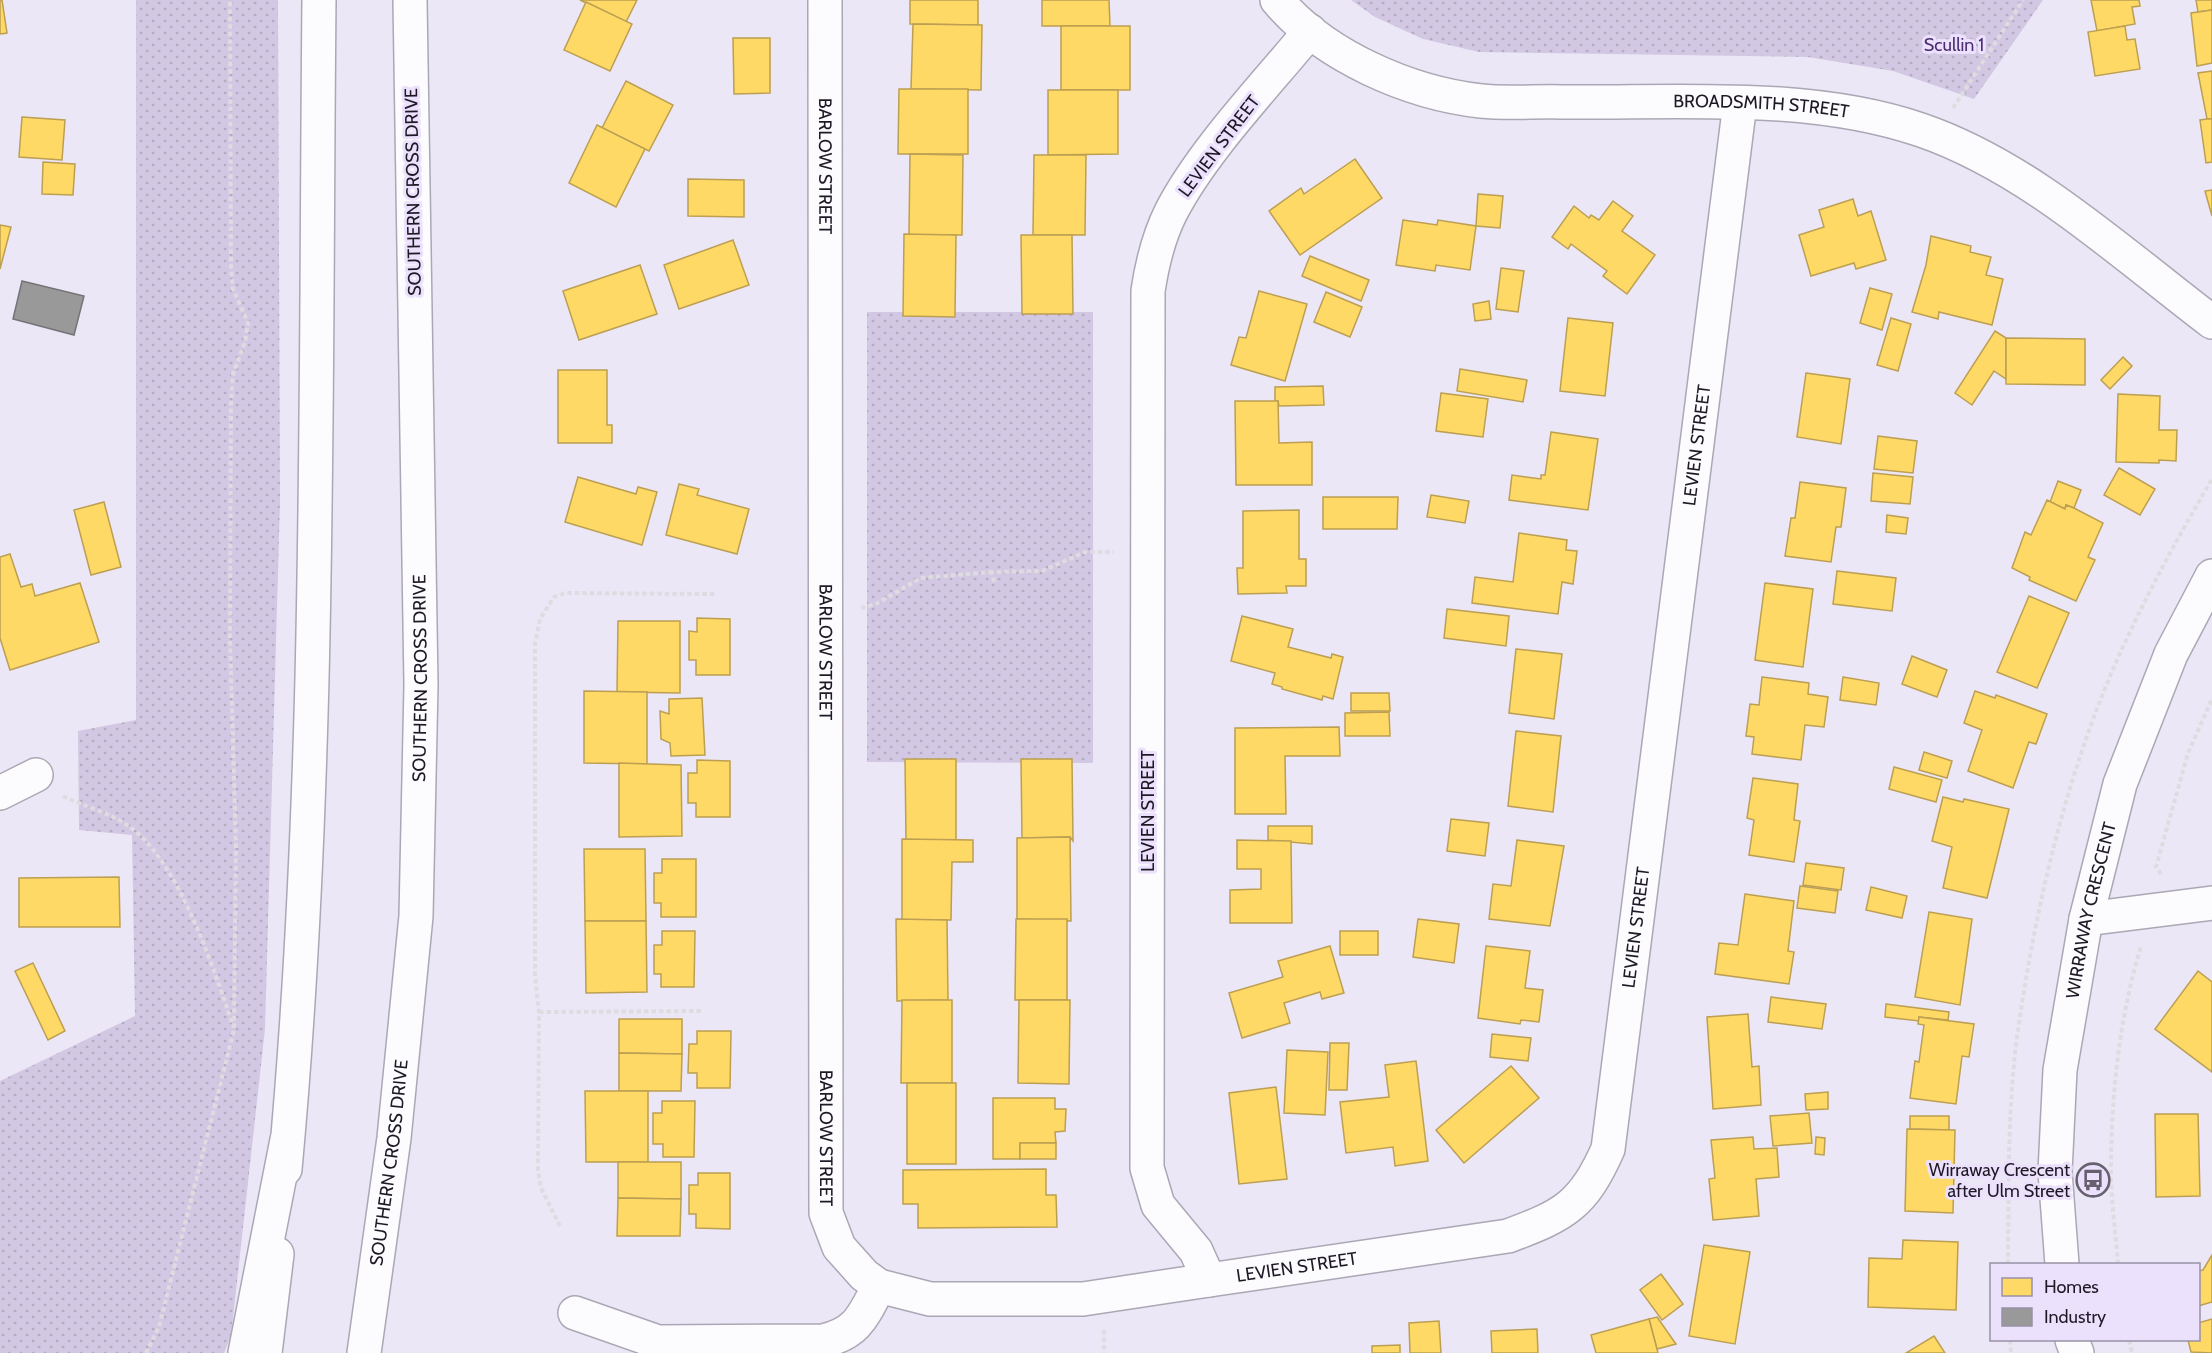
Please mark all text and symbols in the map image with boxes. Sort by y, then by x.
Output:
park label: Scullin 1 [1924,34,1984,56]
street label: SOUTHERN CROSS DRIVE [400,88,426,296]
street label: LEVIEN STREET [1174,90,1265,201]
street label: BROADSMITH STREET [1673,90,1851,123]
street label: BARLOW STREET [814,98,836,235]
street label: LEVIEN STREET [1678,383,1715,507]
street label: SOUTHERN CROSS DRIVE [408,574,432,782]
street label: BARLOW STREET [814,584,837,721]
street label: LEVIEN STREET [1137,750,1159,872]
street label: WIRRAWAY CRESCENT [2061,819,2121,1000]
street label: LEVIEN STREET [1617,865,1655,989]
street label: SOUTHERN CROSS DRIVE [365,1058,413,1267]
street label: BARLOW STREET [815,1070,837,1207]
place label: Wirraway Crescent after Ulm Street [1929,1159,2070,1202]
bus stop icon: Wirraway Crescent after Ulm Street [2075,1162,2111,1198]
street label: LEVIEN STREET [1235,1247,1359,1287]
legend [1990,1263,2200,1341]
text: Homes [2044,1276,2099,1298]
text: Industry [2044,1306,2106,1328]

